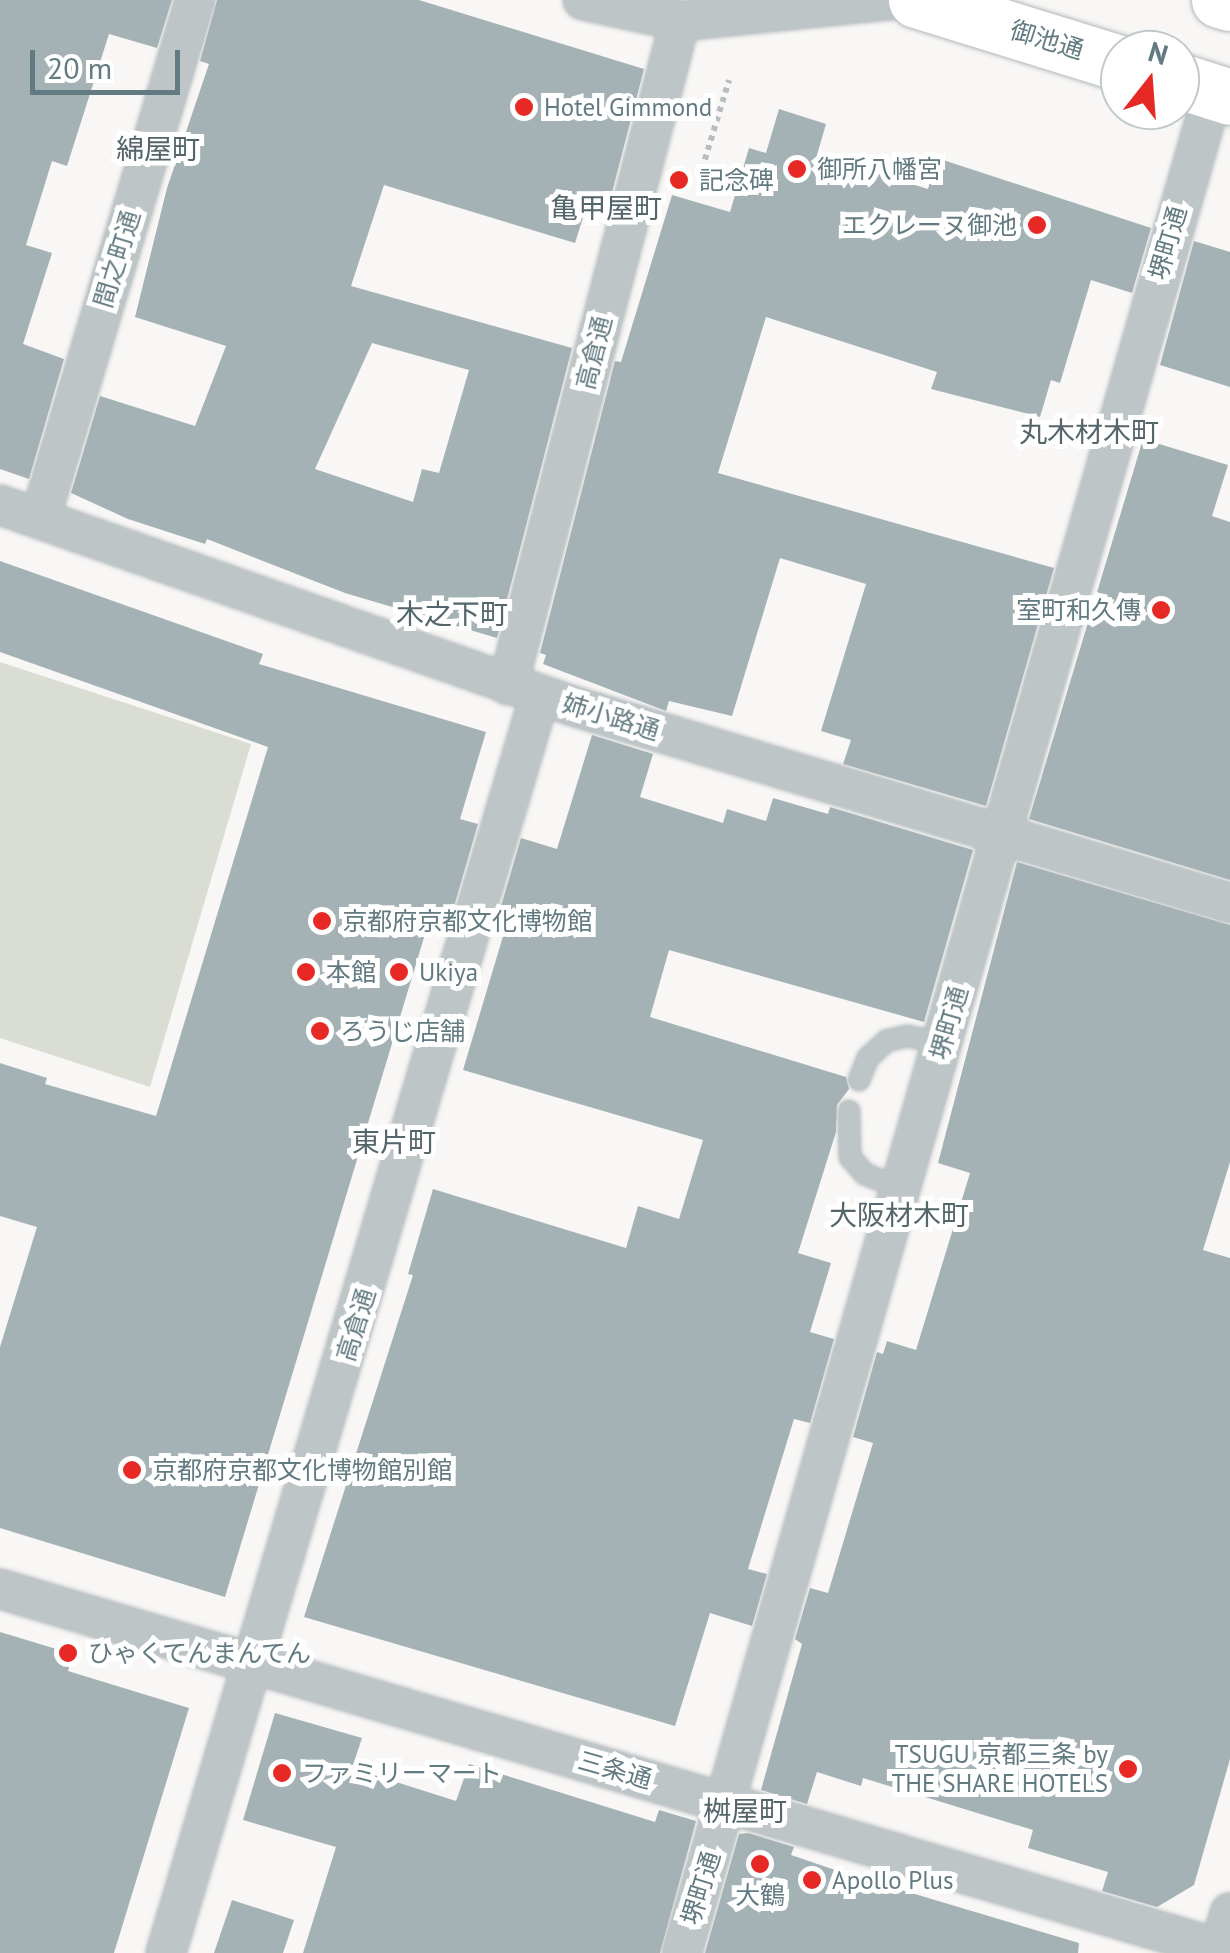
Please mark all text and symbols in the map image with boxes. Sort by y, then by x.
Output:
street label: 御池通 [1007,15,1087,65]
scale bar [35,30,185,92]
north arrow [1100,30,1200,130]
text: N [1144,32,1173,73]
text: 20 m [47,48,112,87]
place label: Hotel Gimmond [544,92,712,122]
marker: Hotel Gimmond [513,96,535,118]
district label: 綿屋町 [116,132,200,166]
place label: 御所八幡宮 [817,154,942,184]
marker: 御所八幡宮 [786,158,808,180]
place label: 記念碑 [699,165,774,195]
marker: 記念碑 [668,169,690,191]
district label: 亀甲屋町 [550,191,662,225]
street label: 堺町通 [1143,203,1193,283]
street label: 間之町通 [88,207,146,311]
place label: エクレーヌ御池 [842,210,1017,240]
marker: エクレーヌ御池 [1026,214,1048,236]
street label: 高倉通 [570,313,618,393]
district label: 丸木材木町 [1019,415,1159,449]
place label: 室町和久傳 [1016,595,1141,625]
district label: 木之下町 [396,597,508,631]
marker: 室町和久傳 [1150,599,1172,621]
street label: 姉小路通 [559,688,663,746]
place label: 京都府京都文化博物館 [342,906,592,936]
marker: 京都府京都文化博物館 [311,910,333,932]
place label: 本館 [326,957,376,987]
place label: Ukiya [419,957,478,987]
marker: 本館 [295,961,317,983]
marker: Ukiya [388,961,410,983]
street label: 堺町通 [924,983,974,1063]
place label: ろうじ店舗 [340,1016,465,1046]
marker: ろうじ店舗 [309,1020,331,1042]
district label: 東片町 [352,1125,436,1159]
district label: 大阪材木町 [829,1198,969,1232]
street label: 高倉通 [331,1285,381,1365]
place label: 京都府京都文化博物館別館 [152,1455,452,1485]
marker: 京都府京都文化博物館別館 [121,1459,143,1481]
place label: ひゃくてんまんてん [88,1638,313,1668]
marker: ひゃくてんまんてん [57,1642,79,1664]
place label: TSUGU 京都三条 by THE SHARE HOTELS [891,1740,1108,1799]
street label: 三条通 [575,1745,655,1795]
place label: ファミリーマート [302,1758,502,1788]
marker: TSUGU 京都三条 by THE SHARE HOTELS [1117,1758,1139,1780]
marker: ファミリーマート [271,1762,293,1784]
district label: 桝屋町 [703,1794,787,1828]
street label: 堺町通 [676,1848,726,1928]
marker: 大鶴 [749,1853,771,1875]
place label: Apollo Plus [832,1865,953,1895]
marker: Apollo Plus [801,1869,823,1891]
place label: 大鶴 [735,1880,785,1910]

